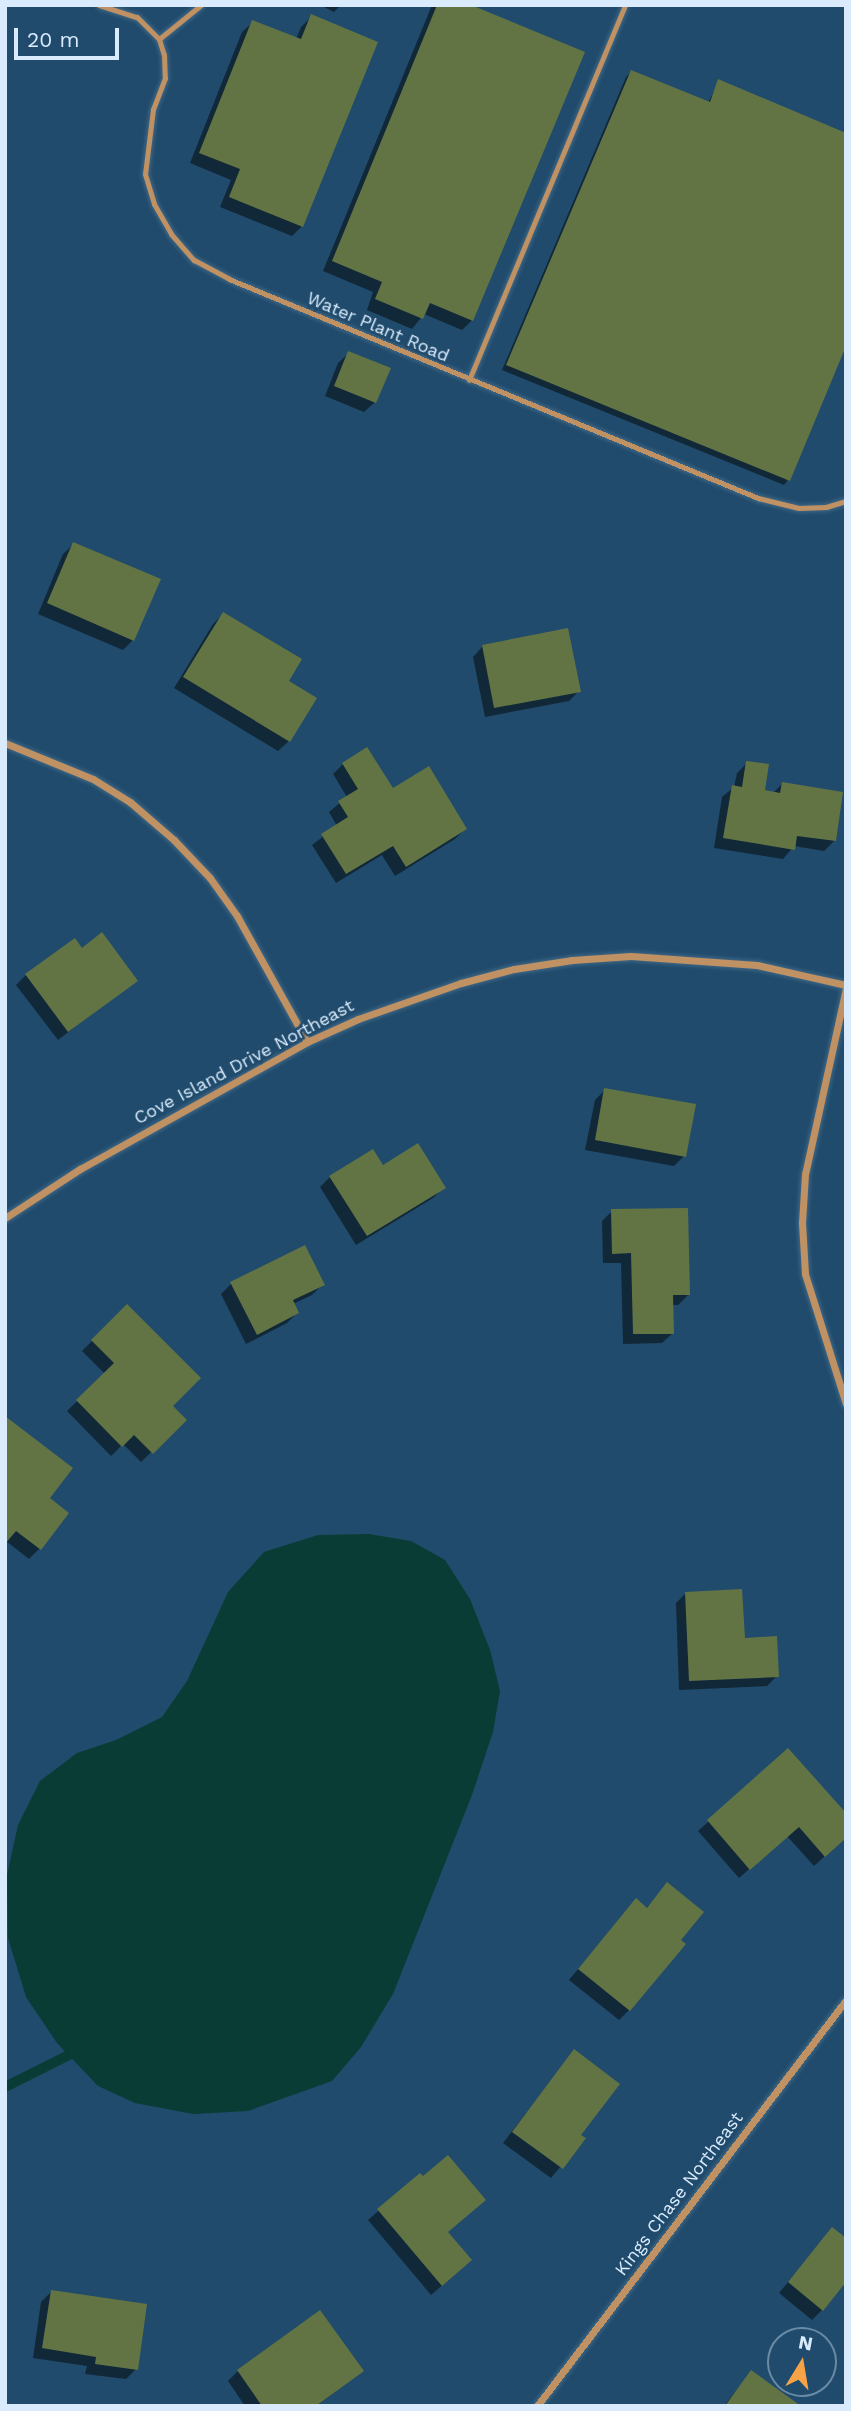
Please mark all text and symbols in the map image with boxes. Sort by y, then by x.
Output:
scale bar [18,14,122,58]
text: 20 m [27,27,79,52]
street label: Water Plant Road [303,287,453,367]
street label: Cove Island Drive Northeast [130,995,358,1129]
street label: Kings Chase Northeast [610,2108,748,2280]
north arrow [767,2327,837,2397]
text: N [797,2330,815,2355]

